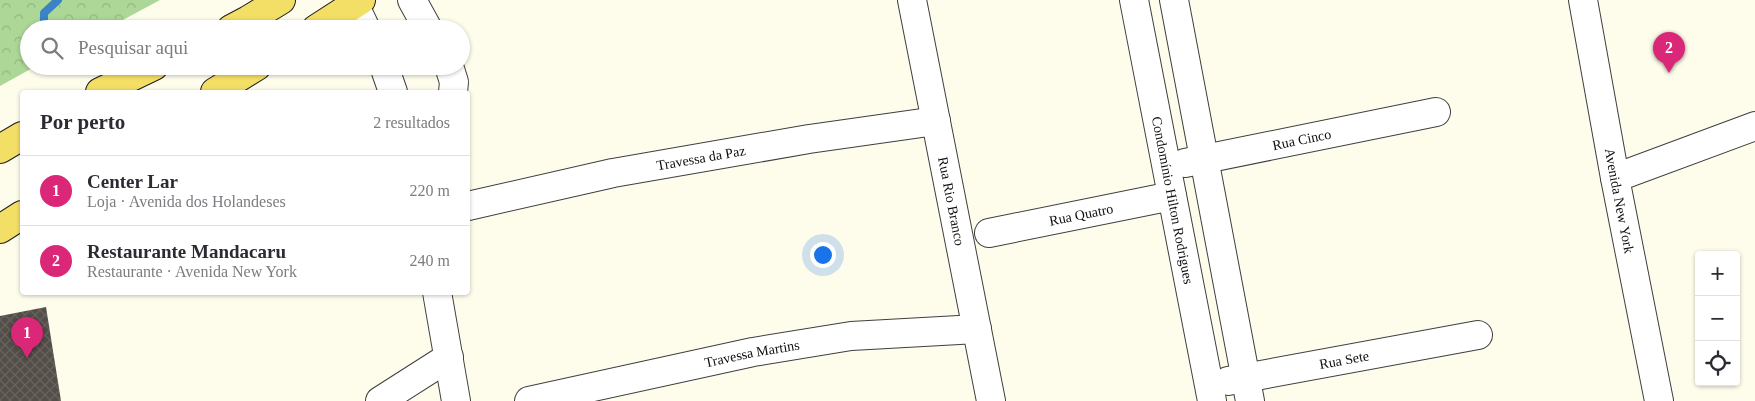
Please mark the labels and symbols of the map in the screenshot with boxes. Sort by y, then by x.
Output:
pin: 2 [1653,32,1685,73]
street label: Condomínio Hilton Rodrigues [1149,115,1196,285]
street label: Rua Cinco [1271,127,1332,153]
street label: Travessa da Paz [656,143,747,173]
street label: Avenida New York [1602,147,1637,255]
street label: Rua Rio Branco [935,156,967,247]
street label: Rua Quatro [1048,201,1115,229]
your location [810,242,836,268]
pin: 1 [11,317,43,358]
street label: Travessa Martins [703,338,801,370]
street label: Rua Sete [1318,348,1370,372]

